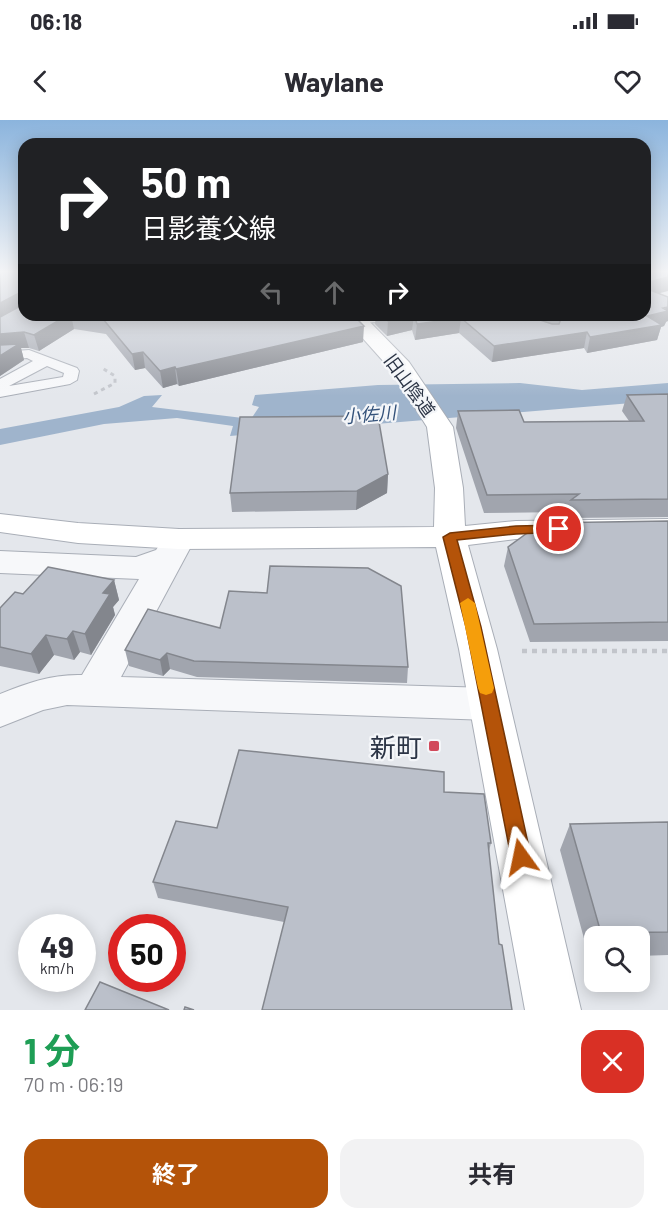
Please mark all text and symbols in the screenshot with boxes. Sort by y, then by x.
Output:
text: 06:18 [30,8,82,34]
icon: back [24,65,57,98]
text: Waylane [284,65,384,97]
icon: heart [611,65,644,98]
text: 50 m [141,156,231,206]
icon: right [42,162,120,240]
text: 日影養父線 [141,211,276,243]
icon: left [255,276,288,309]
icon: ahead [318,276,351,309]
icon: right [381,276,414,309]
street label: 旧山陰道 [380,349,440,421]
water label: 小佐川 [341,401,399,427]
pin [533,503,584,554]
icon: arrive [542,512,575,545]
place label: 新町 [370,731,422,762]
marker: 新町 [427,739,441,753]
position arrow [489,825,553,889]
speed limit sign: 50 [108,914,186,992]
map controls [584,926,650,992]
button: search [584,926,650,992]
text: 49 [40,928,74,964]
text: km/h [40,959,74,977]
text: 1 分 [24,1028,80,1071]
button: close [581,1030,644,1093]
text: 70 m · 06:19 [24,1072,123,1096]
button: 終了 [24,1139,328,1208]
button: 共有 [340,1139,644,1208]

